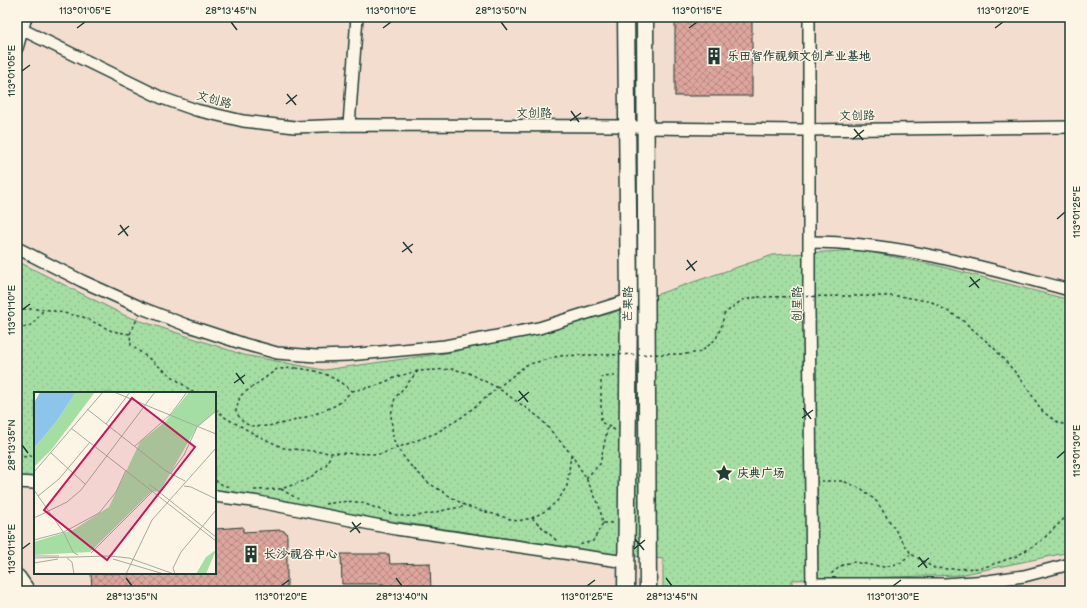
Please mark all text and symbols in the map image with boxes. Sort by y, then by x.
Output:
text: 113°01'05"E [59,5,112,17]
text: 28°13'45"N [205,5,257,17]
text: 113°01'10"E [366,5,417,17]
text: 28°13'50"N [475,5,527,17]
text: 113°01'15"E [672,5,723,17]
text: 113°01'20"E [977,5,1030,17]
text: 113°01'05"E [6,44,18,97]
building icon: 乐田智作视频文创产业基地 [704,46,724,66]
place label: 乐田智作视频文创产业基地 [727,49,871,64]
street label: 文创路 [195,88,233,112]
street label: 文创路 [516,106,552,121]
street label: 文创路 [839,108,875,124]
text: 113°01'25"E [1071,185,1083,238]
text: 113°01'10"E [6,284,18,335]
street label: 芒果路 [621,286,636,322]
street label: 创星路 [790,286,805,322]
inset map [34,392,216,574]
text: 28°13'35"N [6,419,18,471]
text: 113°01'30"E [1071,424,1083,477]
place icon: 庆典广场 [714,463,734,483]
place label: 庆典广场 [737,466,785,481]
text: 113°01'15"E [6,523,18,574]
building icon: 长沙·视谷中心 [241,544,261,564]
place label: 长沙·视谷中心 [264,547,338,562]
text: 28°13'35"N [106,591,158,603]
text: 113°01'20"E [255,591,308,603]
text: 28°13'40"N [376,591,428,603]
text: 113°01'25"E [561,591,614,603]
text: 28°13'45"N [646,591,698,603]
text: 113°01'30"E [867,591,920,603]

